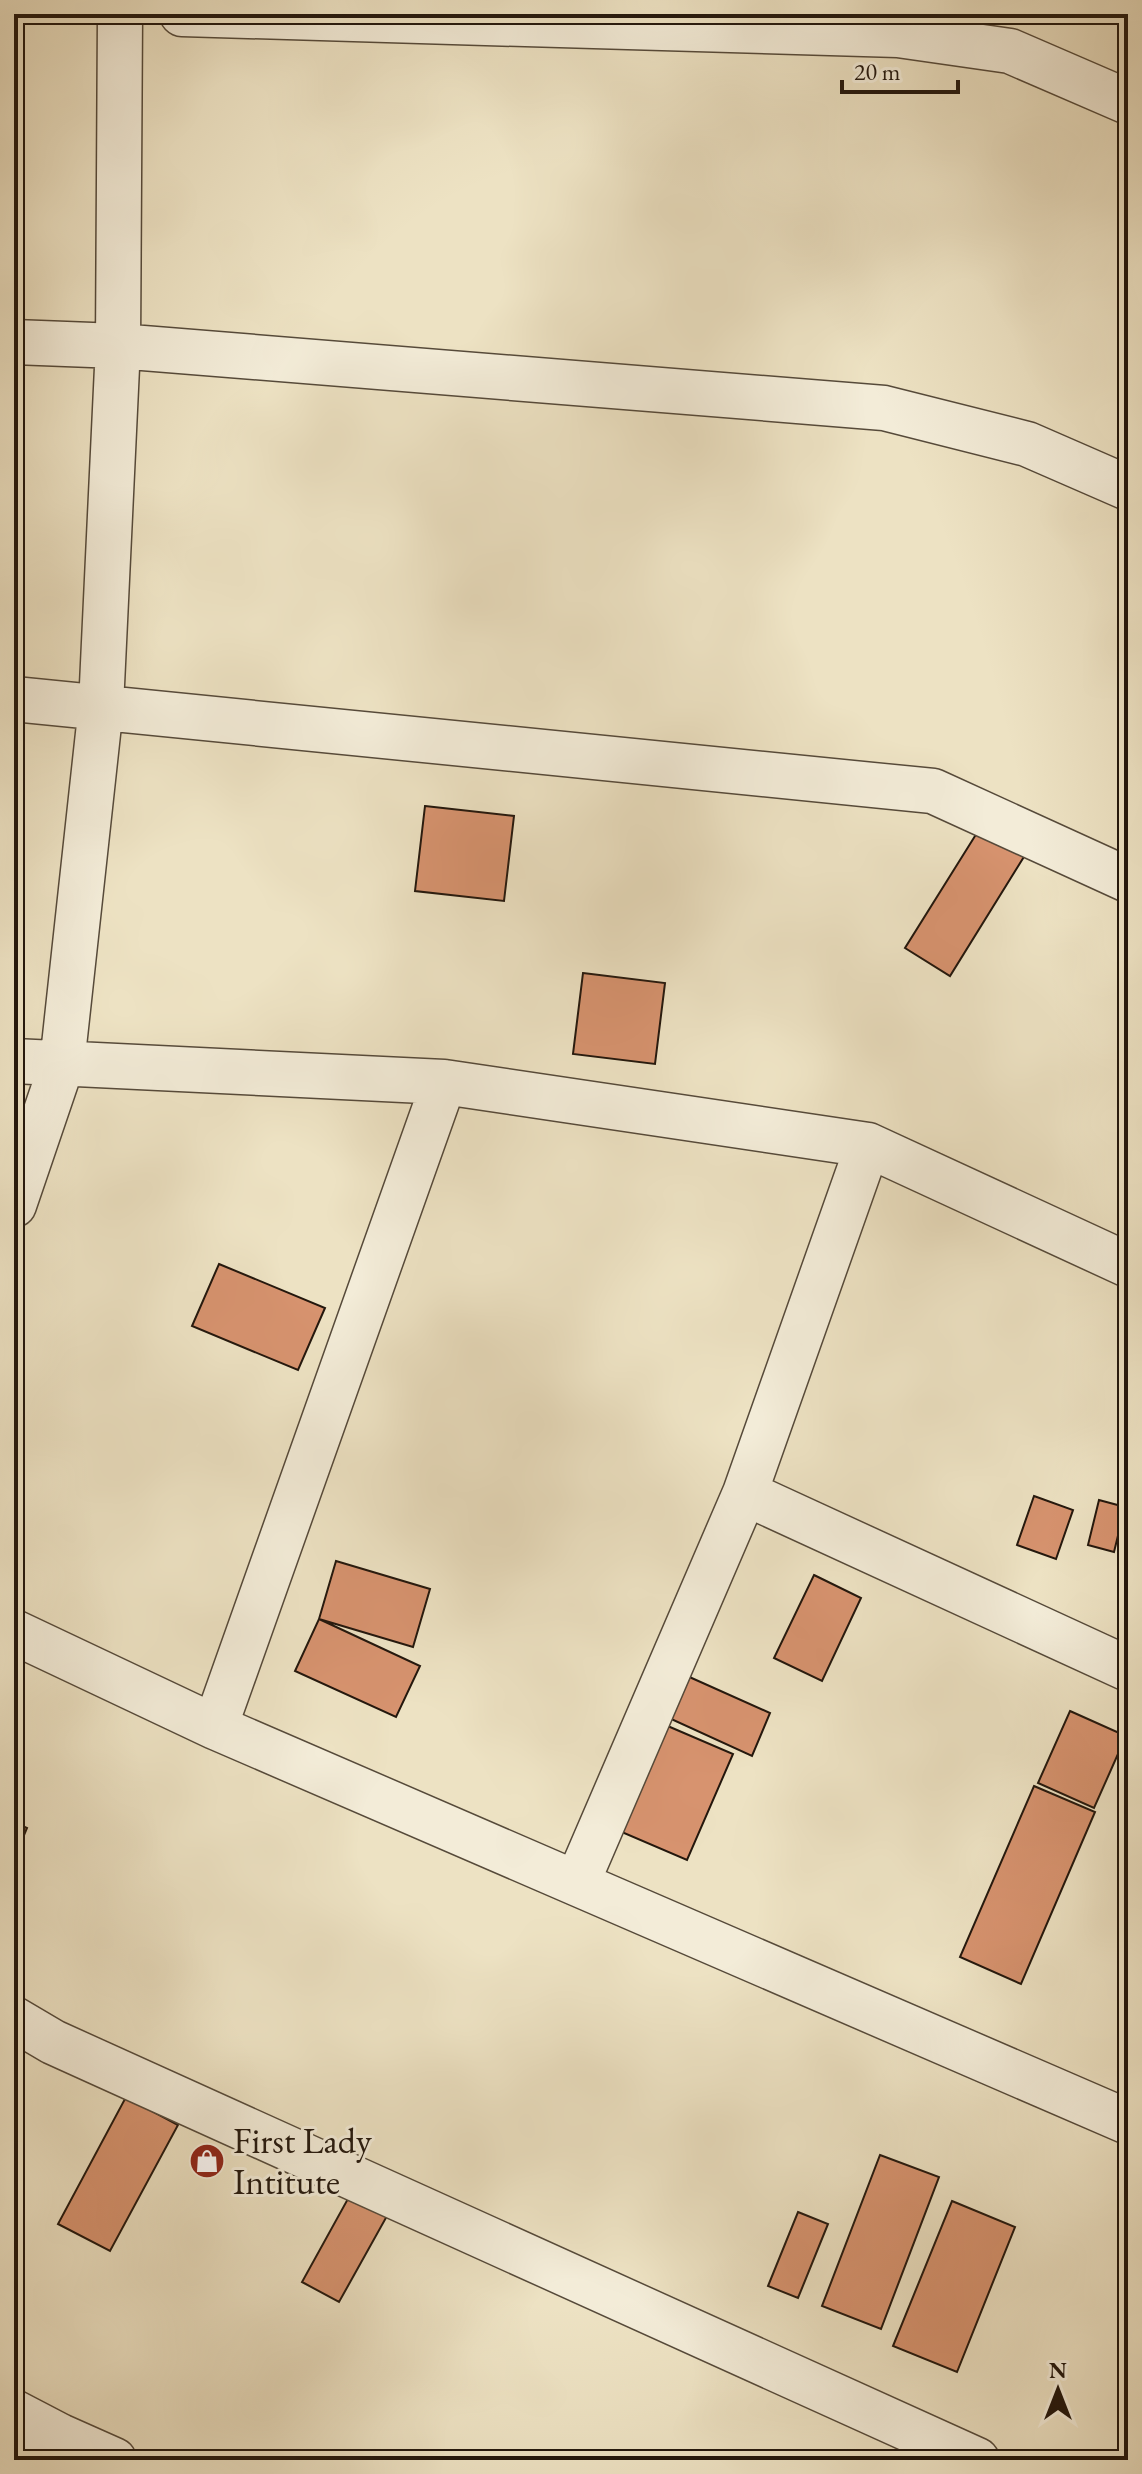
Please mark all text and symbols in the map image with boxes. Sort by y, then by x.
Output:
scale bar [842,44,958,94]
text: 20 m [854,56,901,87]
place label: First Lady Intitute [233,2117,372,2205]
shop icon: First Lady Intitute [188,2142,226,2180]
north arrow [1018,2350,1098,2430]
text: N [1049,2356,1067,2385]

